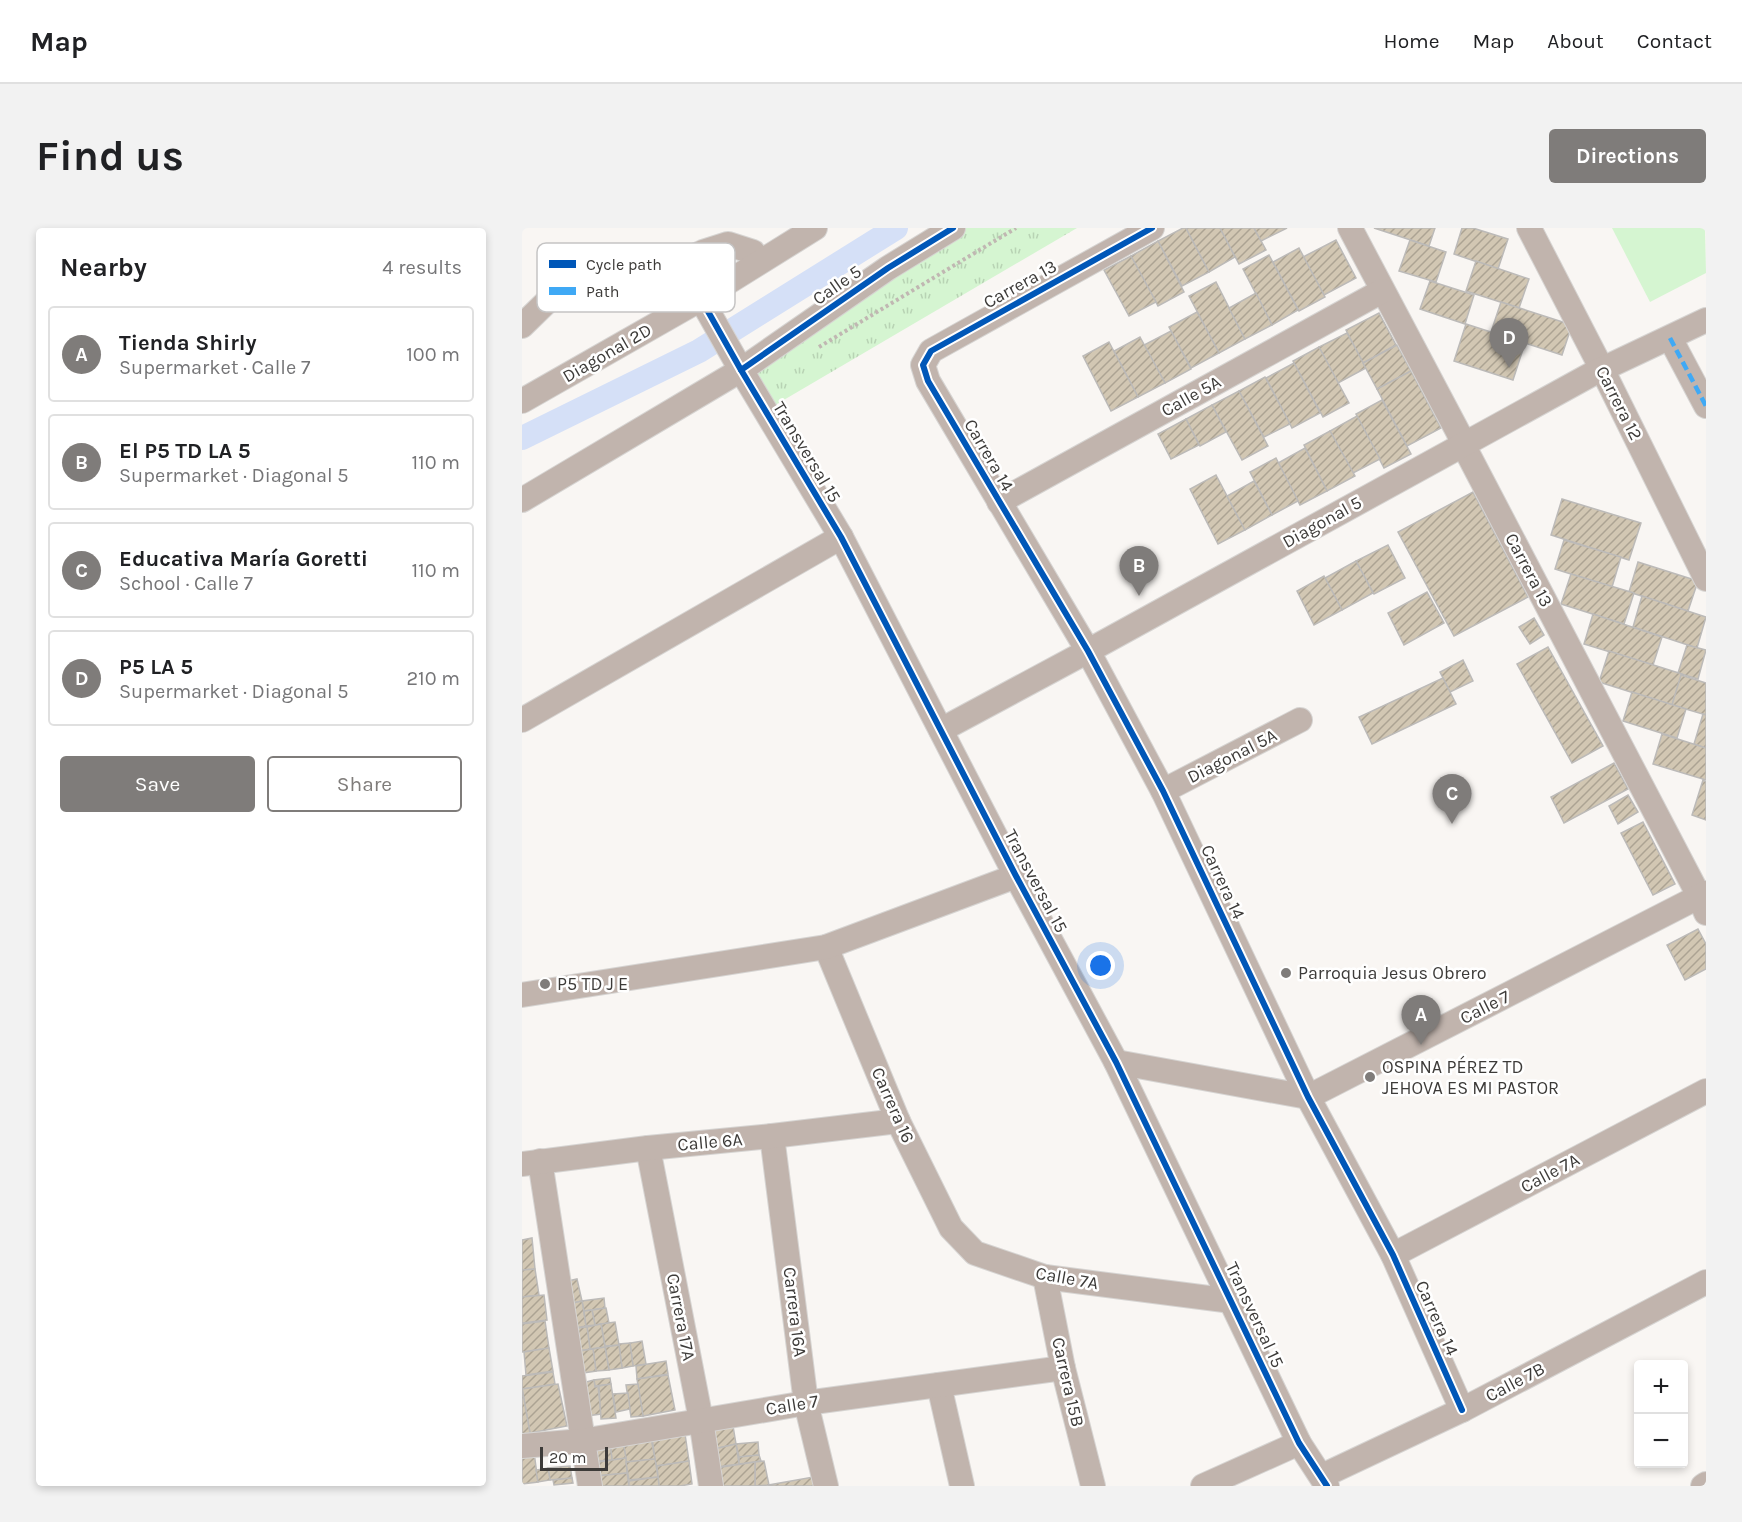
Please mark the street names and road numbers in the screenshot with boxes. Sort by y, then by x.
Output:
street label: Carrera 13 [979,255,1061,313]
street label: Calle 5 [808,260,866,310]
street label: Diagonal 2D [558,319,656,387]
street label: Carrera 12 [1591,362,1647,444]
street label: Calle 5A [1157,371,1225,421]
street label: Transversal 15 [768,397,846,507]
street label: Carrera 14 [959,415,1019,495]
street label: Diagonal 5 [1278,491,1366,553]
street label: Carrera 13 [1500,529,1558,611]
street label: Diagonal 5A [1183,724,1281,788]
street label: Transversal 15 [1000,825,1072,937]
street label: Carrera 14 [1196,841,1250,923]
street label: Calle 7 [1456,985,1514,1029]
street label: Carrera 16 [867,1064,919,1146]
street label: Calle 6A [677,1128,743,1156]
street label: Calle 7A [1517,1148,1583,1198]
street label: Transversal 15 [1221,1259,1289,1371]
street label: Calle 7A [1034,1262,1100,1294]
street label: Carrera 16A [779,1266,811,1358]
street label: Carrera 17A [662,1271,700,1363]
street label: Carrera 14 [1411,1277,1463,1359]
street label: Carrera 15B [1047,1335,1089,1429]
street label: Calle 7B [1481,1357,1549,1407]
street label: Calle 7 [764,1390,820,1420]

